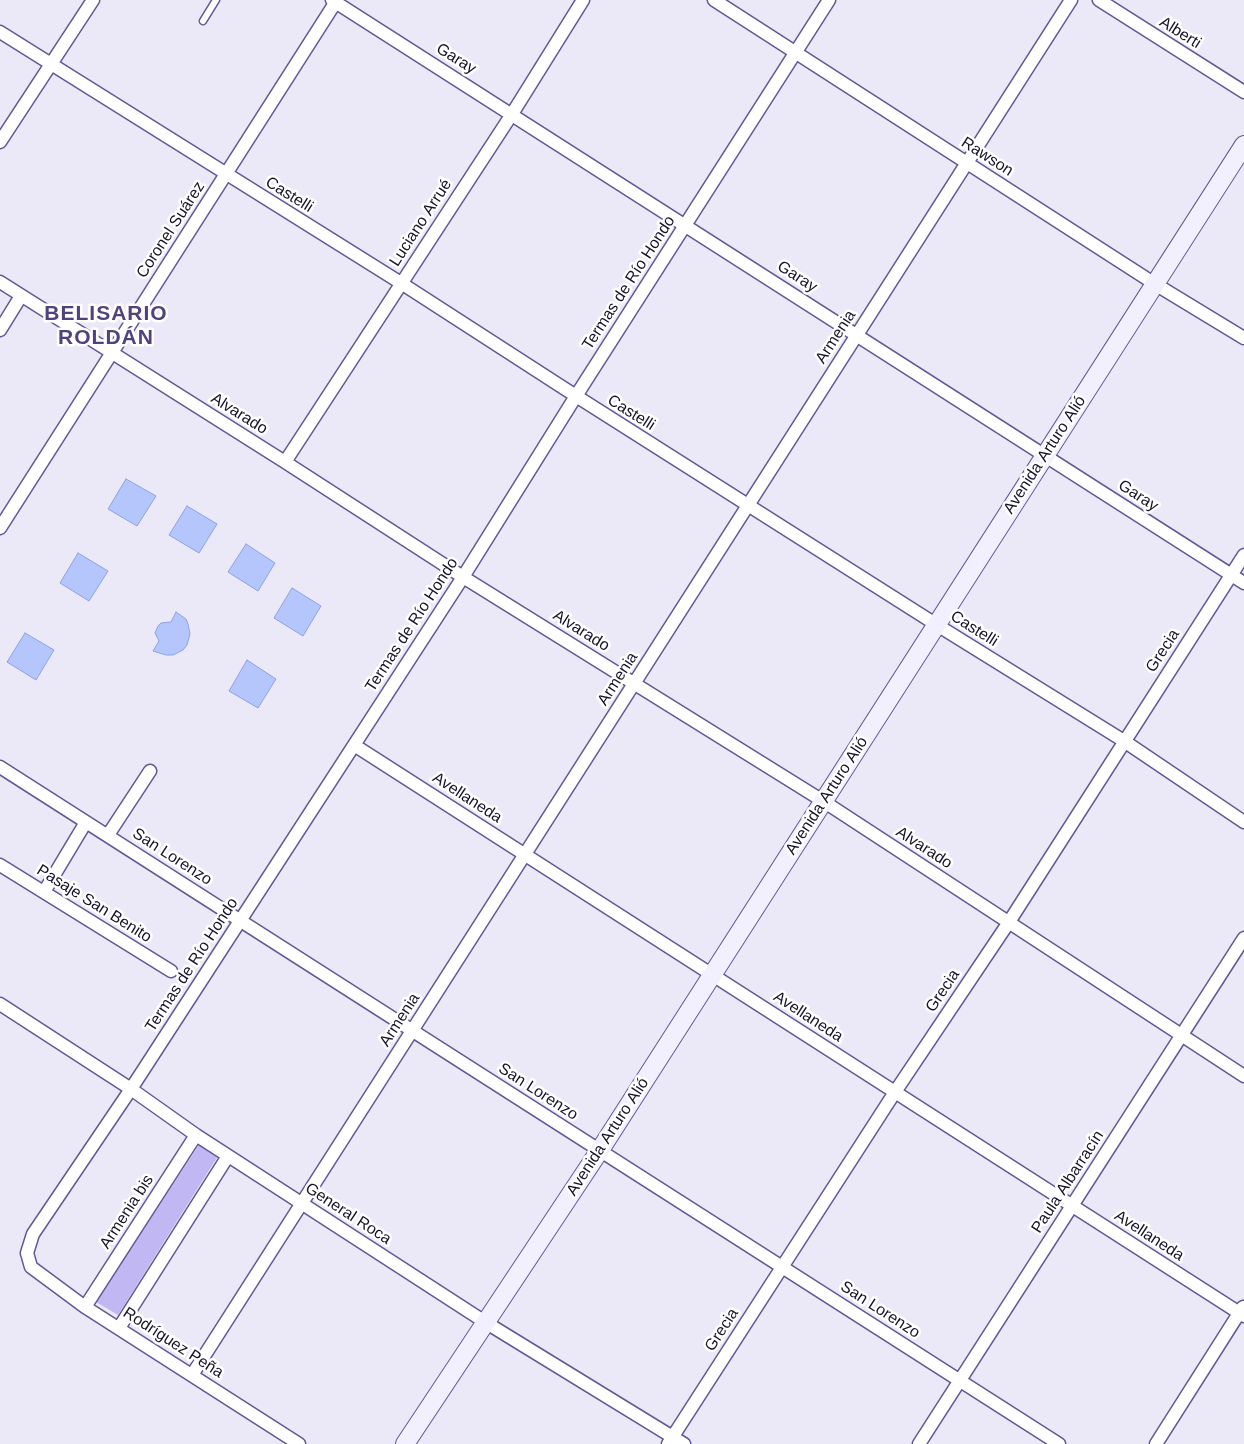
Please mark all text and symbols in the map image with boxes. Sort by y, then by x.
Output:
street label: Alberti [1156,13,1204,53]
street label: Garay [432,39,480,79]
street label: Rawson [958,133,1016,181]
street label: Castelli [262,173,316,217]
street label: Luciano Arrué [386,176,456,270]
street label: Coronel Suárez [133,178,209,282]
street label: Termas de Río Hondo [579,213,679,353]
street label: Garay [774,257,820,297]
district label: BELISARIO ROLDÁN [43,301,169,351]
street label: Armenia [812,307,860,367]
street label: Alvarado [207,389,271,439]
street label: Castelli [604,391,658,435]
street label: Avenida Arturo Alió [1000,392,1090,518]
street label: Garay [1115,476,1161,516]
street label: Termas de Río Hondo [362,555,462,695]
street label: Alvarado [549,606,613,656]
street label: Castelli [947,607,1001,651]
street label: Grecia [1142,626,1184,676]
street label: Armenia [594,649,642,709]
street label: Avenida Arturo Alió [782,733,872,859]
street label: Avellaneda [429,768,505,828]
street label: Alvarado [892,823,956,873]
street label: San Lorenzo [129,824,215,890]
street label: Pasaje San Benito [33,861,155,947]
street label: Termas de Río Hondo [142,895,242,1035]
street label: Grecia [922,966,964,1016]
street label: Avellaneda [770,987,846,1047]
street label: Armenia [376,990,424,1050]
street label: San Lorenzo [495,1059,581,1125]
street label: Avenida Arturo Alió [563,1074,653,1200]
street label: Paula Albarracín [1028,1127,1108,1237]
street label: Armenia bis [96,1171,158,1253]
street label: General Roca [301,1179,395,1249]
street label: Avellaneda [1111,1206,1187,1266]
street label: San Lorenzo [837,1277,923,1343]
street label: Rodríguez Peña [119,1303,227,1383]
street label: Grecia [701,1305,743,1355]

